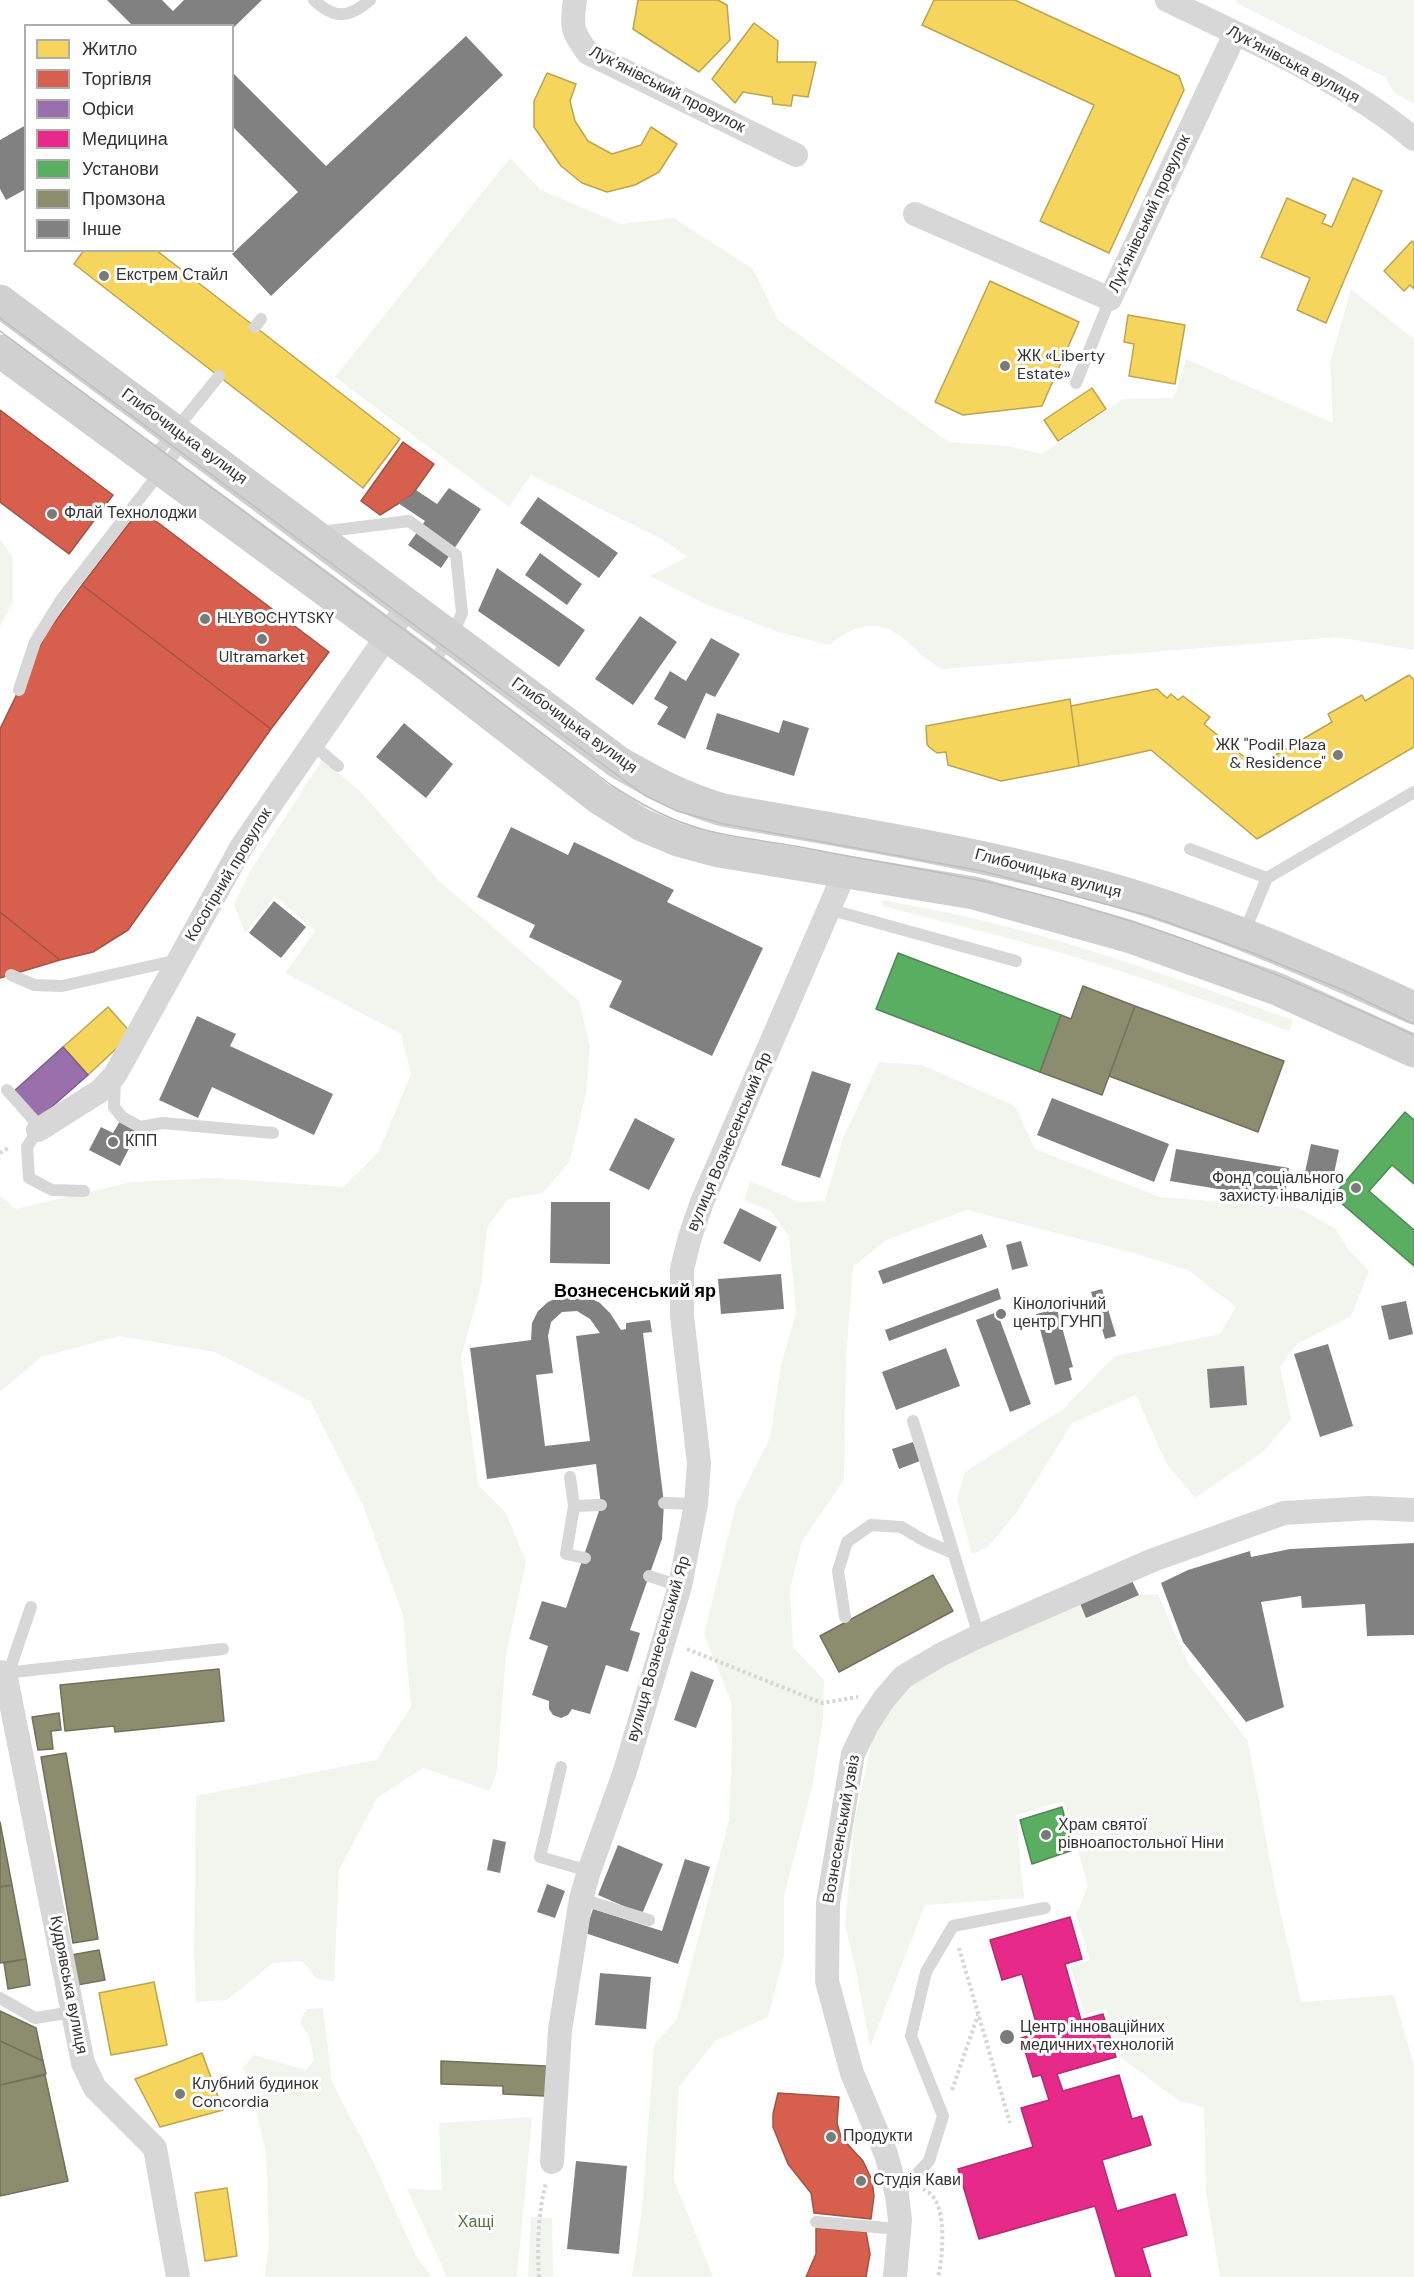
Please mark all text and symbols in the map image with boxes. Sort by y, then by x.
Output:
street label: Лукʼянівська вулиця [1223,22,1363,108]
legend [24,24,234,252]
text: Житло [82,37,137,61]
street label: Лукʼянівський провулок [586,42,748,138]
text: Торгівля [82,67,152,91]
text: Офіси [82,97,134,121]
text: Медицина [82,127,168,151]
street label: Лукʼянівський провулок [1105,132,1195,296]
text: Установи [82,157,159,181]
text: Промзона [82,187,165,211]
text: Інше [82,217,121,241]
place label: Екстрем Стайл [116,266,228,286]
marker: Екстрем Стайл [97,269,111,283]
place label: ЖК «Liberty Estate» [1017,347,1105,385]
marker: ЖК «Liberty Estate» [998,359,1012,373]
street label: Глибочицька вулиця [117,385,251,489]
place label: Флай Технолоджи [64,504,197,524]
marker: Флай Технолоджи [45,507,59,521]
place label: HLYBOCHYTSKY [217,609,334,629]
marker: HLYBOCHYTSKY [198,612,212,626]
marker: Ultramarket [255,632,269,646]
place label: Ultramarket [219,648,305,668]
street label: Глибочицька вулиця [507,674,641,778]
place label: ЖК "Podil Plaza & Residence" [1215,736,1326,774]
marker: ЖК "Podil Plaza & Residence" [1331,748,1345,762]
street label: Косогірний провулок [182,805,276,945]
street label: Глибочицька вулиця [973,845,1123,903]
street label: вулиця Вознесенський Яр [684,1050,776,1234]
place label: КПП [125,1132,157,1152]
marker: КПП [106,1135,120,1149]
place label: Фонд соціального захисту інвалідів [1212,1169,1344,1207]
marker: Фонд соціального захисту інвалідів [1349,1181,1363,1195]
district label: Вознесенський яр [554,1281,716,1303]
place label: Кінологічний центр ГУНП [1013,1295,1106,1333]
marker: Кінологічний центр ГУНП [994,1307,1008,1321]
street label: вулиця Вознесенський Яр [623,1554,695,1744]
street label: Вознесенський узвіз [819,1753,865,1905]
place label: Храм святої рівноапостольної Ніни [1058,1816,1224,1854]
marker: Храм святої рівноапостольної Ніни [1039,1828,1053,1842]
street label: Кудрявська вулиця [45,1914,91,2056]
place label: Центр інноваційних медичних технологій [1020,2018,1174,2056]
marker: Центр інноваційних медичних технологій [998,2028,1016,2046]
place label: Клубний будинок Concordia [192,2075,318,2113]
marker: Клубний будинок Concordia [173,2087,187,2101]
place label: Продукти [843,2127,913,2147]
marker: Продукти [824,2130,838,2144]
place label: Студія Кави [873,2171,961,2191]
marker: Студія Кави [854,2174,868,2188]
park label: Хащі [458,2213,494,2233]

